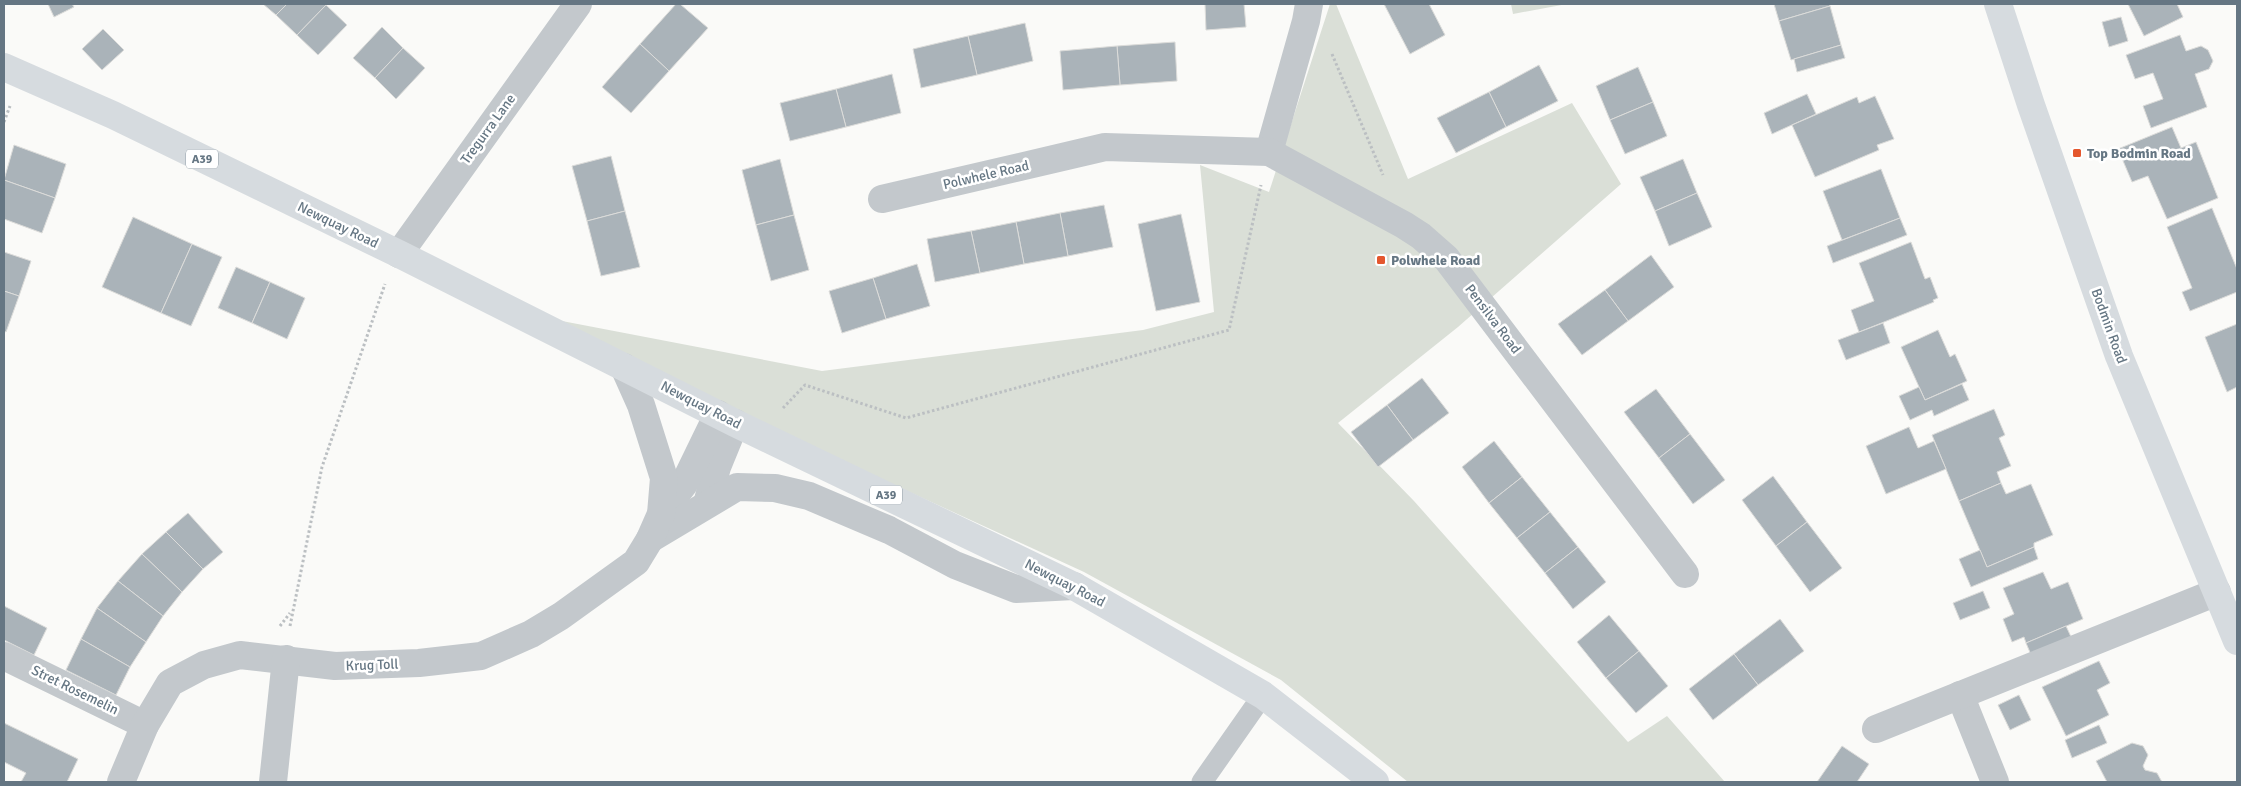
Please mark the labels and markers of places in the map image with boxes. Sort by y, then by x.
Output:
place label: Top Bodmin Road [2087,145,2191,162]
marker: Top Bodmin Road [2071,147,2083,159]
place label: Polwhele Road [1391,252,1481,269]
marker: Polwhele Road [1375,254,1387,266]

